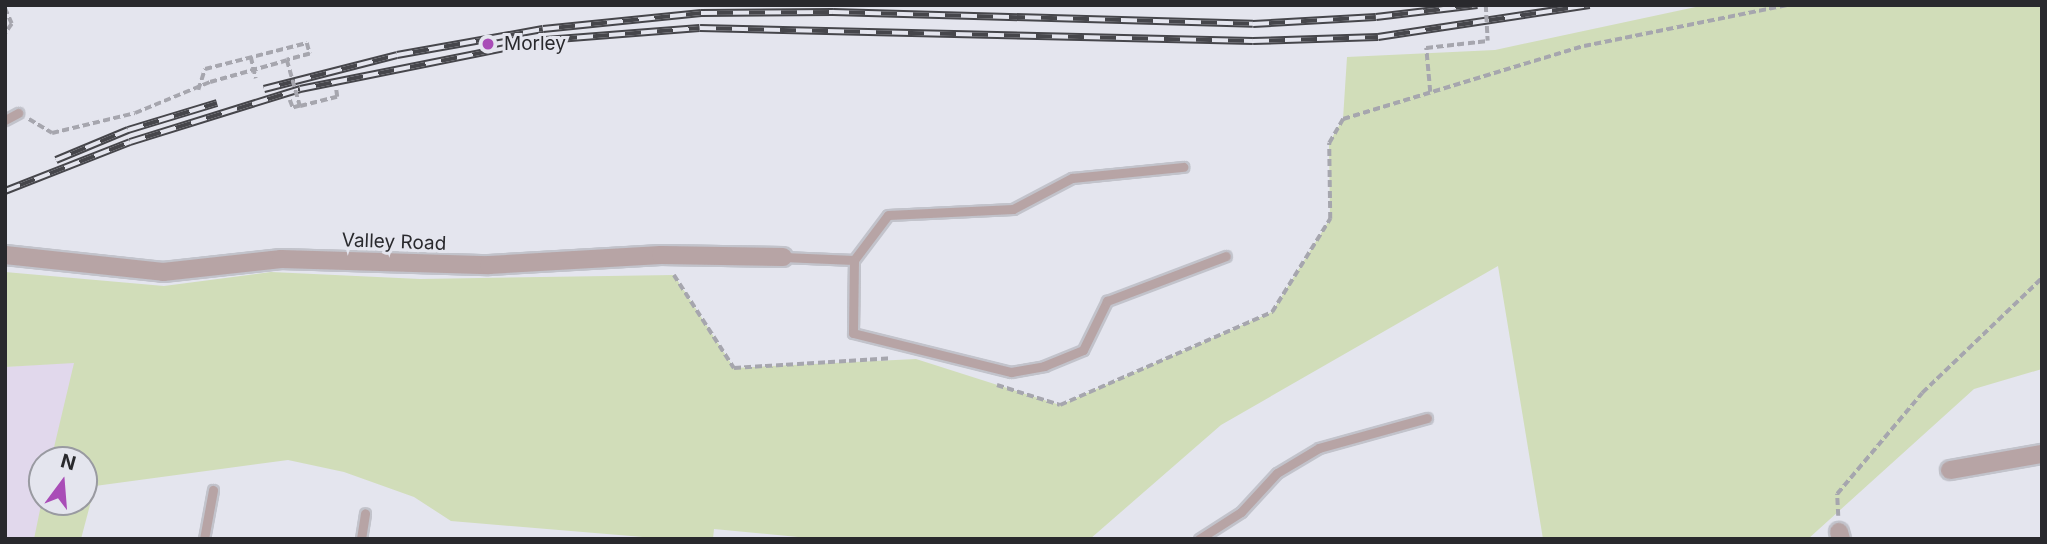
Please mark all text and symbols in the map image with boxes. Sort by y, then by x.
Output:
place label: Morley [504,33,566,55]
marker: Morley [478,34,498,54]
street label: Valley Road [341,229,447,255]
north arrow [28,446,98,516]
text: N [58,449,78,475]

